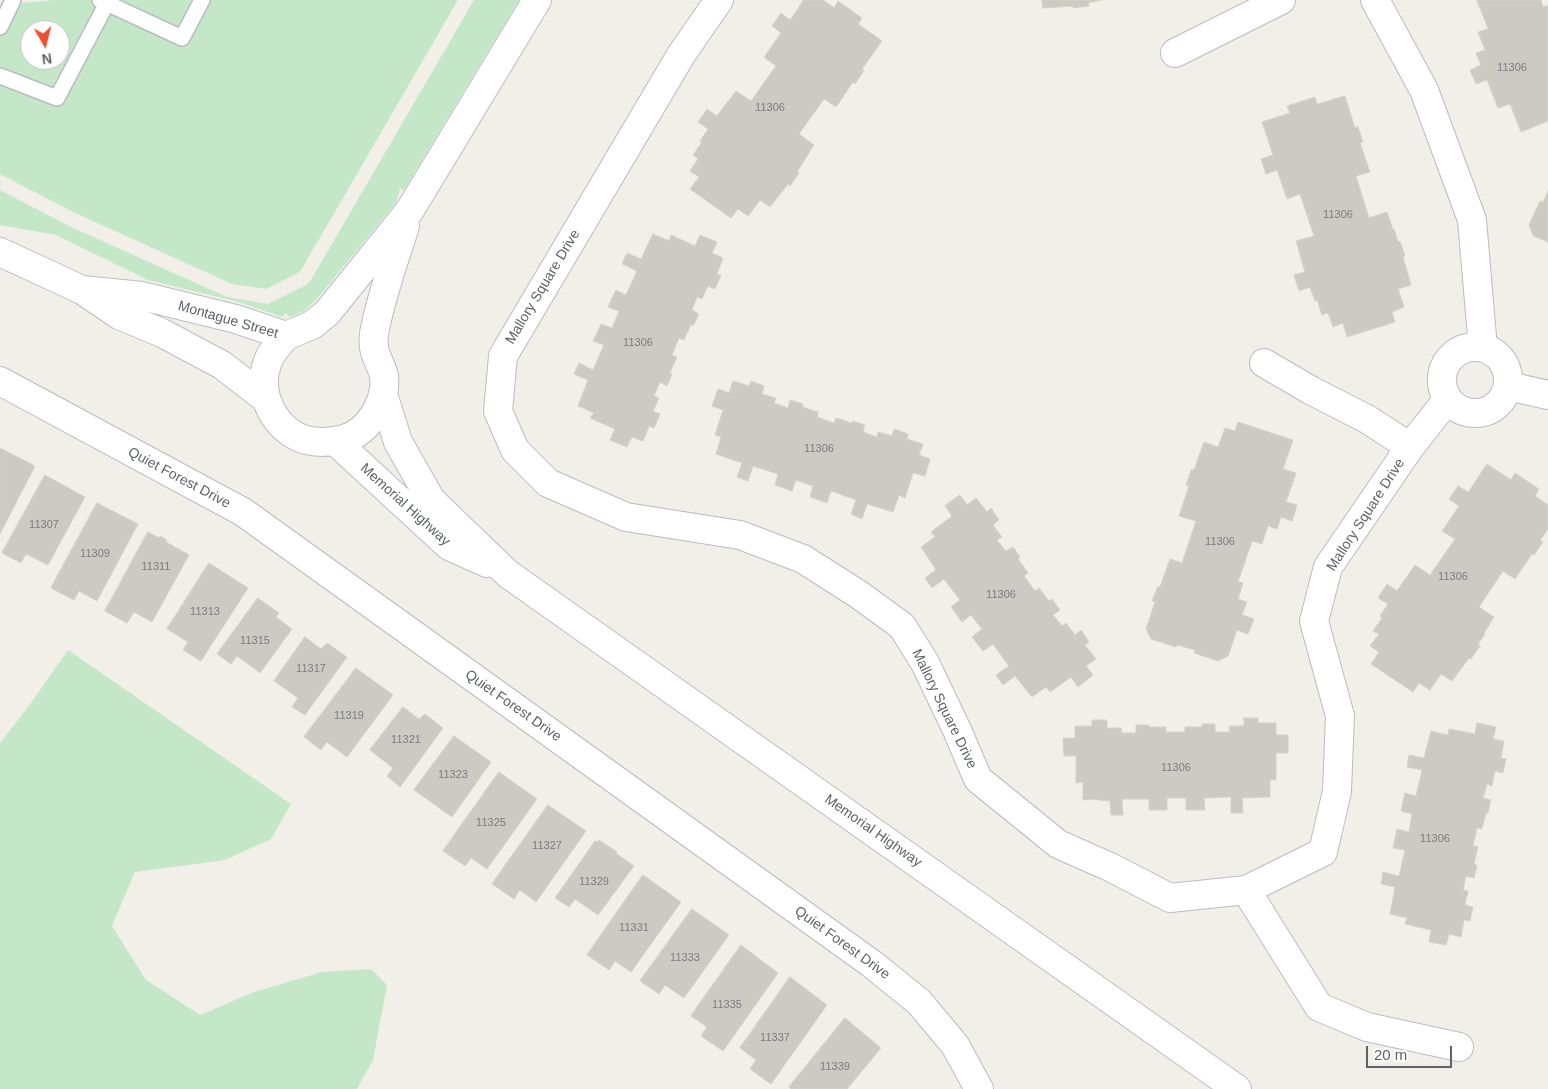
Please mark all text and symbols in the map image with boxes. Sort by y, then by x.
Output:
north arrow [20,20,70,70]
text: N [41,50,53,67]
house number: 11306 [1497,61,1527,75]
house number: 11306 [755,101,785,115]
house number: 11306 [1323,208,1353,222]
street label: Mallory Square Drive [502,227,584,347]
street label: Montague Street [176,298,280,342]
house number: 11306 [623,336,653,350]
house number: 11306 [804,442,834,456]
street label: Quiet Forest Drive [125,444,233,512]
street label: Mallory Square Drive [1323,456,1409,574]
street label: Memorial Highway [357,460,453,550]
house number: 11307 [29,518,59,532]
house number: 11306 [1205,535,1235,549]
house number: 11309 [80,547,110,561]
house number: 11311 [142,560,170,574]
house number: 11306 [1438,570,1468,584]
house number: 11306 [986,588,1016,602]
house number: 11313 [190,605,220,619]
house number: 11315 [240,634,270,648]
street label: Mallory Square Drive [908,647,980,771]
house number: 11317 [296,662,326,676]
street label: Quiet Forest Drive [462,667,564,745]
house number: 11319 [334,709,364,723]
house number: 11321 [391,733,421,747]
house number: 11306 [1161,761,1191,775]
house number: 11323 [438,768,468,782]
street label: Memorial Highway [821,791,925,871]
house number: 11325 [476,816,506,830]
house number: 11306 [1420,832,1450,846]
house number: 11327 [532,839,562,853]
house number: 11329 [579,875,609,889]
street label: Quiet Forest Drive [791,903,893,983]
house number: 11331 [619,921,649,935]
house number: 11333 [670,951,700,965]
house number: 11335 [712,998,742,1012]
house number: 11337 [760,1031,790,1045]
scale bar [1368,1036,1454,1068]
text: 20 m [1374,1046,1407,1063]
house number: 11339 [820,1060,850,1074]

